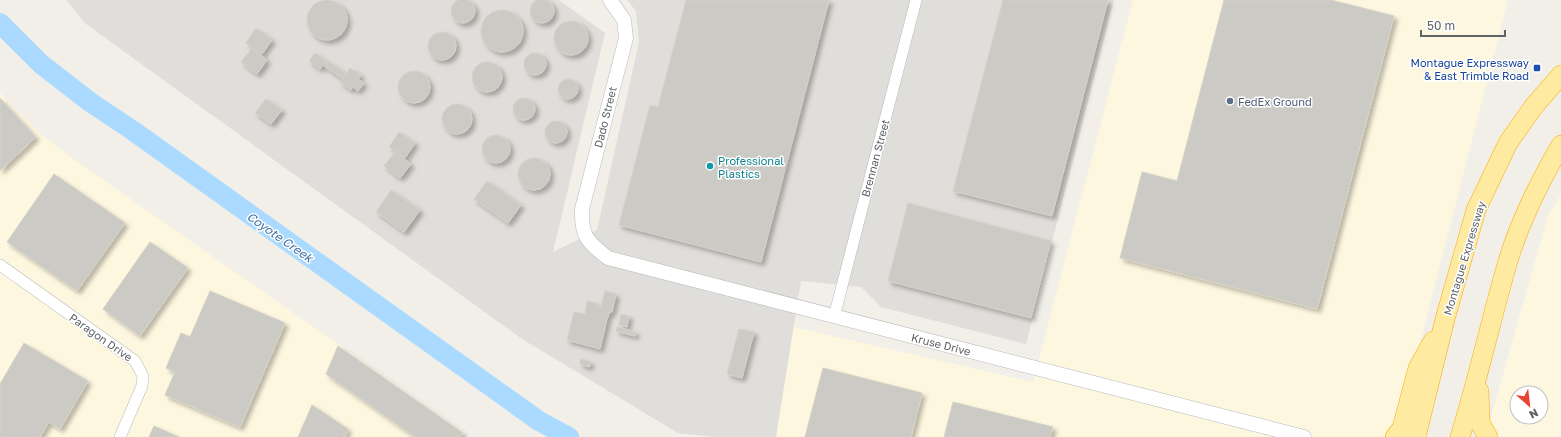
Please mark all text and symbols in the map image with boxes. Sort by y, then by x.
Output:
scale bar [1421,12,1505,38]
text: 50 m [1427,18,1455,33]
place label: Montague Expressway & East Trimble Road [1411,56,1529,82]
marker: Montague Expressway & East Trimble Road [1532,63,1542,73]
street label: Dado Street [591,85,619,149]
place label: FedEx Ground [1238,95,1312,108]
marker: FedEx Ground [1225,96,1235,106]
street label: Brennan Street [858,118,892,198]
place label: Professional Plastics [718,154,784,180]
marker: Professional Plastics [705,161,715,171]
street label: Montague Expressway [1440,199,1488,317]
water label: Coyote Creek [244,209,317,266]
street label: Paragon Drive [67,310,135,364]
street label: Kruse Drive [910,330,972,358]
north arrow [1509,385,1549,425]
text: N [1527,407,1541,422]

